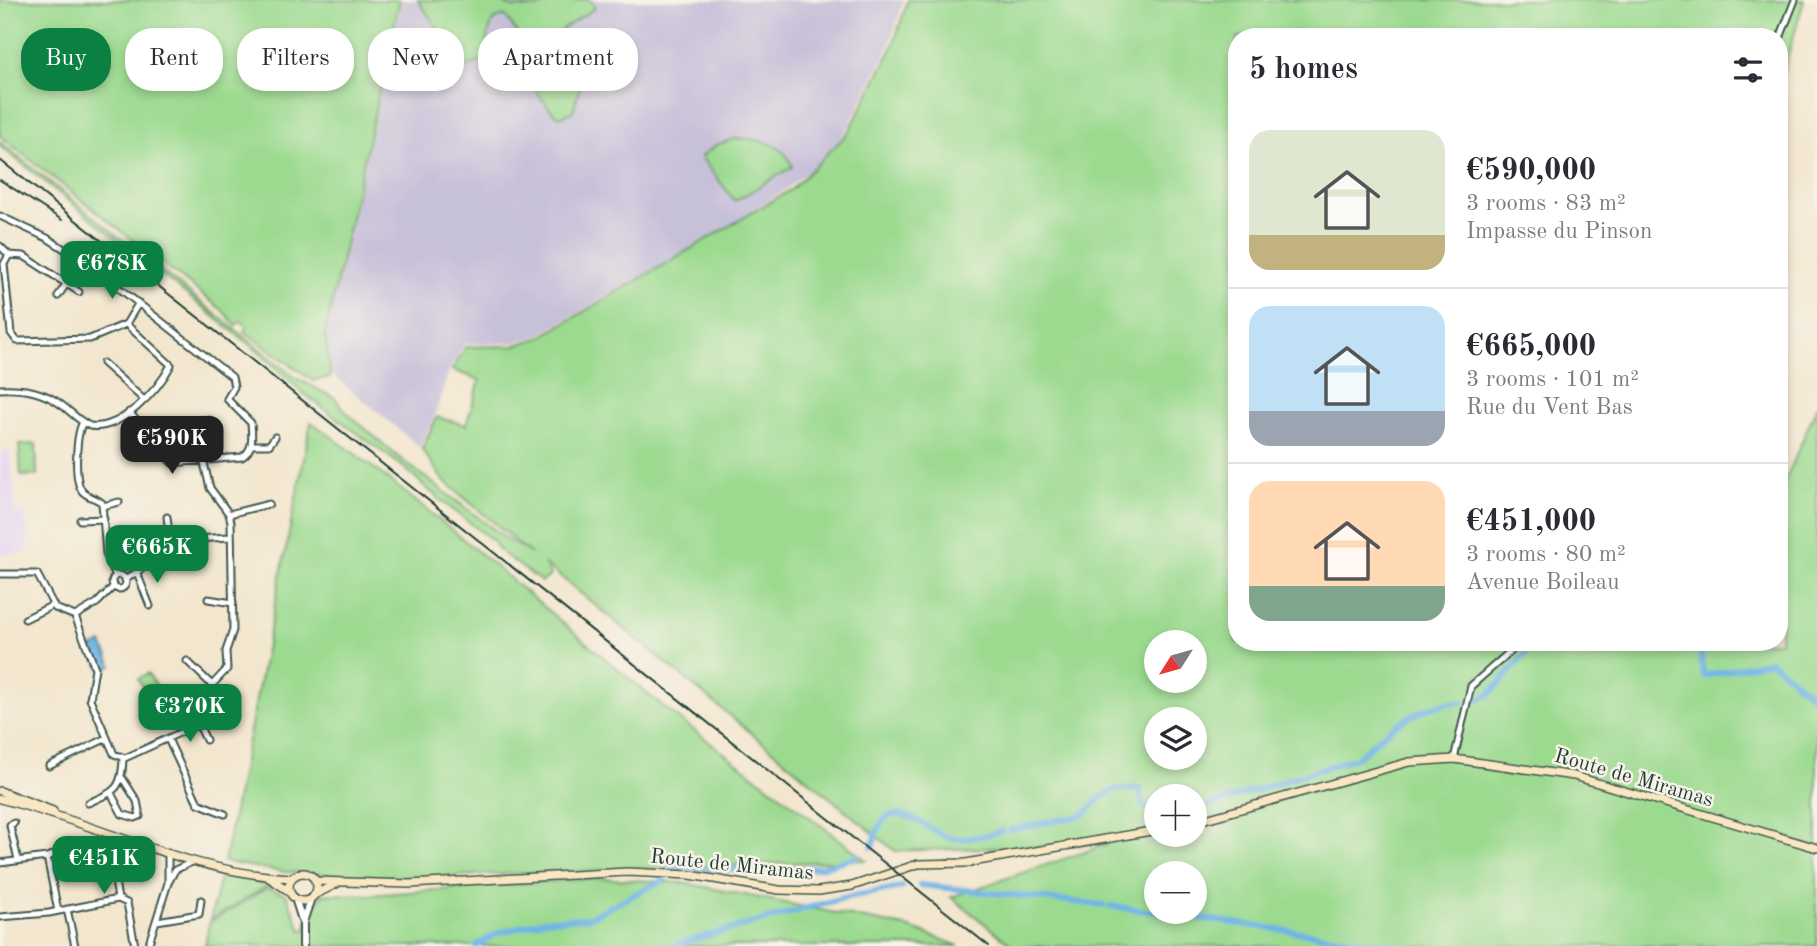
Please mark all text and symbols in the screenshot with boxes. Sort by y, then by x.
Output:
chip: Buy [21,28,111,91]
chip: Rent [125,28,223,91]
chip: Filters [237,28,354,91]
chip: New [368,28,464,91]
chip: Apartment [478,28,638,91]
icon: filters [1729,51,1767,89]
text: 5 homes [1249,55,1358,85]
text: €590,000 [1466,156,1596,186]
icon: home [1305,158,1389,242]
text: 3 rooms · 83 m² [1466,192,1626,215]
text: Impasse du Pinson [1466,220,1652,243]
pin: €678K [63,242,161,301]
text: €678K [76,252,148,275]
text: €665,000 [1466,332,1596,362]
icon: home [1305,334,1389,418]
text: 3 rooms · 101 m² [1466,368,1639,391]
text: Rue du Vent Bas [1466,396,1633,419]
pin: €590K [123,416,221,476]
text: €590K [136,427,208,450]
text: €451,000 [1466,507,1596,537]
icon: home [1305,509,1389,593]
pin: €665K [108,526,206,585]
text: €665K [121,536,193,559]
text: 3 rooms · 80 m² [1466,543,1626,566]
text: Avenue Boileau [1466,571,1619,594]
north arrow [1144,630,1208,693]
map controls [1144,630,1207,924]
pin: €370K [141,684,239,744]
text: €370K [154,695,226,718]
button: layers [1144,707,1207,770]
street label: Route de Miramas [1552,746,1716,811]
button: + [1144,784,1207,847]
pin: €451K [55,836,153,896]
street label: Route de Miramas [649,846,815,885]
text: €451K [68,847,140,870]
button: − [1144,861,1207,924]

